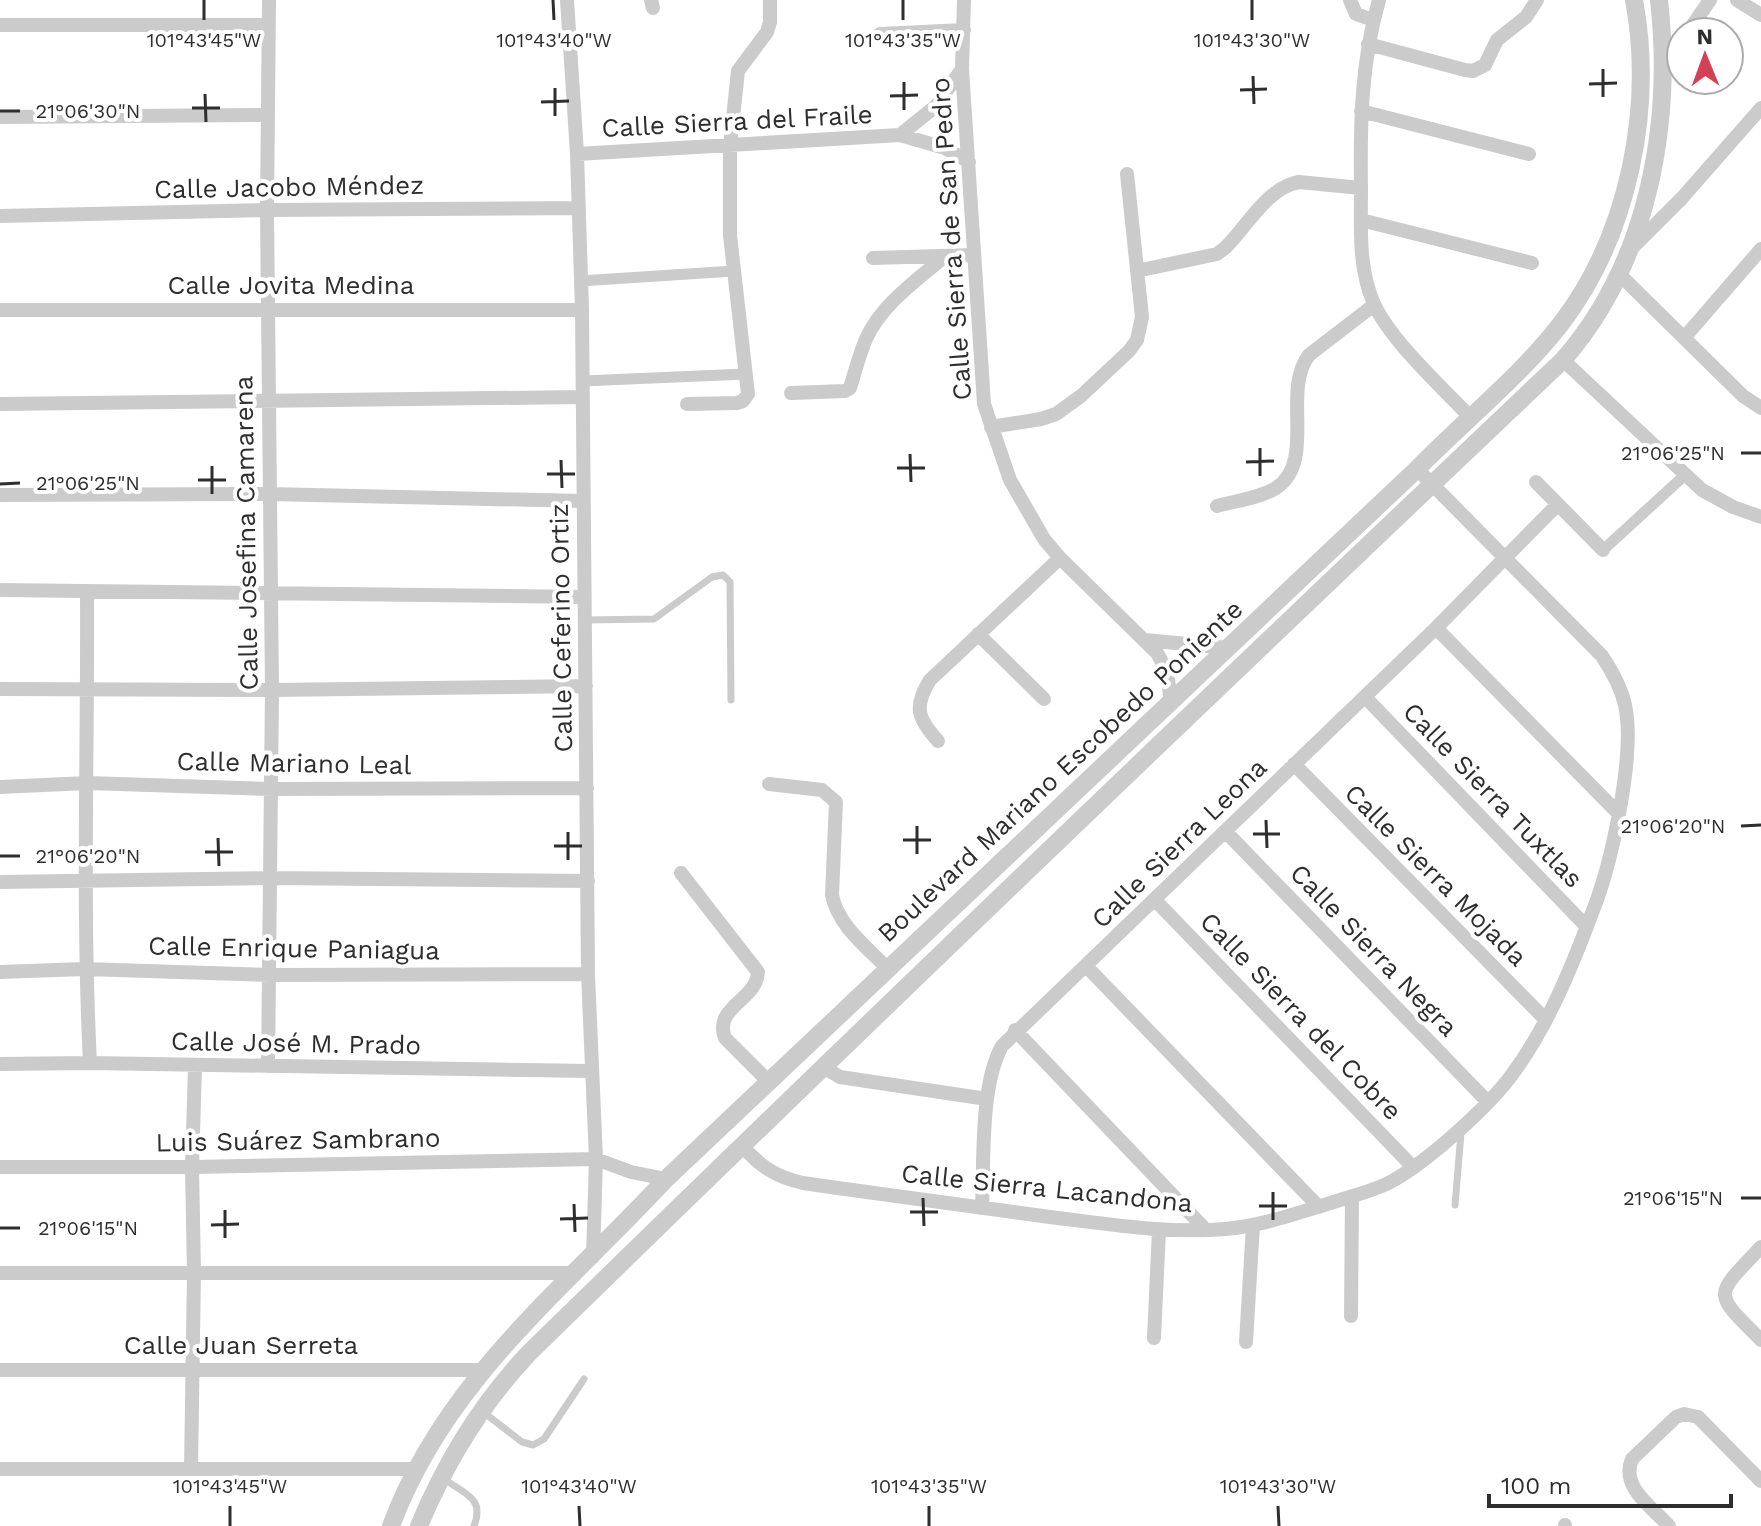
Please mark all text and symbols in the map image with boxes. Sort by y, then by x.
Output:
north arrow [1665,16,1745,96]
text: N [1696,24,1713,49]
text: 101°43'45"W [147,28,261,52]
text: 101°43'40"W [496,28,612,52]
text: 101°43'35"W [845,28,961,52]
text: 101°43'30"W [1194,28,1310,52]
street label: Calle Sierra de San Pedro [925,77,977,401]
text: 21°06'30"N [36,99,140,123]
street label: Calle Sierra del Fraile [601,99,873,143]
street label: Calle Jacobo Méndez [154,170,424,204]
street label: Calle Jovita Medina [167,270,415,300]
street label: Calle Josefina Camarena [228,375,264,691]
text: 21°06'25"N [1621,441,1725,465]
text: 21°06'25"N [36,471,140,495]
street label: Calle Ceferino Ortiz [544,503,578,753]
street label: Boulevard Mariano Escobedo Poniente [871,594,1249,948]
street label: Calle Sierra Tuxtlas [1397,696,1589,894]
street label: Calle Mariano Leal [176,746,412,780]
street label: Calle Sierra Leona [1085,752,1273,934]
street label: Calle Sierra Mojada [1339,778,1533,972]
text: 21°06'20"N [1621,814,1725,838]
text: 21°06'20"N [36,844,140,868]
street label: Calle Sierra Negra [1284,858,1464,1042]
street label: Calle Sierra del Cobre [1194,906,1408,1126]
street label: Calle Enrique Paniagua [148,930,440,966]
street label: Calle José M. Prado [171,1026,421,1060]
street label: Luis Suárez Sambrano [155,1123,441,1157]
street label: Calle Sierra Lacandona [900,1158,1195,1218]
text: 21°06'15"N [1623,1186,1723,1210]
text: 21°06'15"N [38,1216,138,1240]
street label: Calle Juan Serreta [124,1330,359,1360]
scale bar [1489,1458,1731,1508]
text: 100 m [1501,1472,1571,1500]
text: 101°43'45"W [173,1474,287,1498]
text: 101°43'40"W [521,1474,637,1498]
text: 101°43'35"W [871,1474,987,1498]
text: 101°43'30"W [1220,1474,1336,1498]

